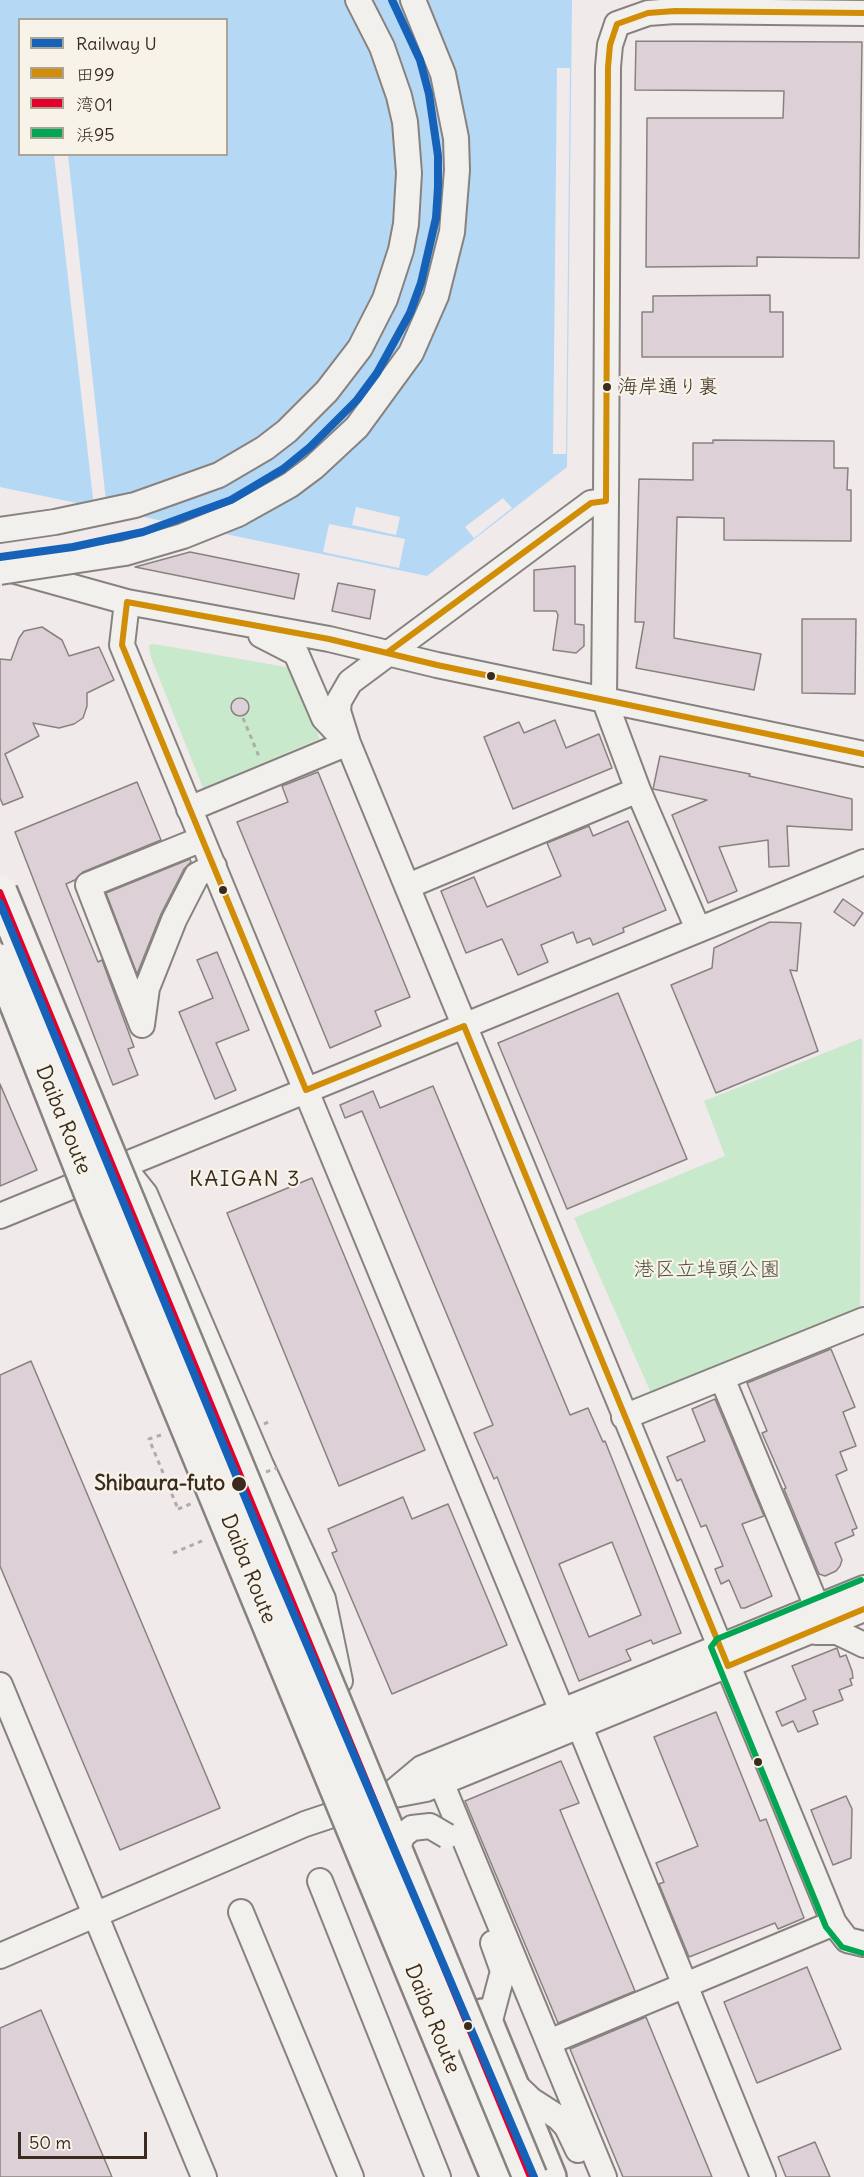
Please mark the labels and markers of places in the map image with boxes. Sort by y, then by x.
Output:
place label: 海岸通り裏 [618,375,718,399]
marker: 海岸通り裏 [601,381,613,393]
unlabelled marker [485,670,497,682]
unlabelled marker [217,884,229,896]
place label: Shibaura-futo [94,1471,225,1497]
marker: Shibaura-futo [230,1475,248,1493]
unlabelled marker [752,1756,764,1768]
unlabelled marker [462,2020,474,2032]

